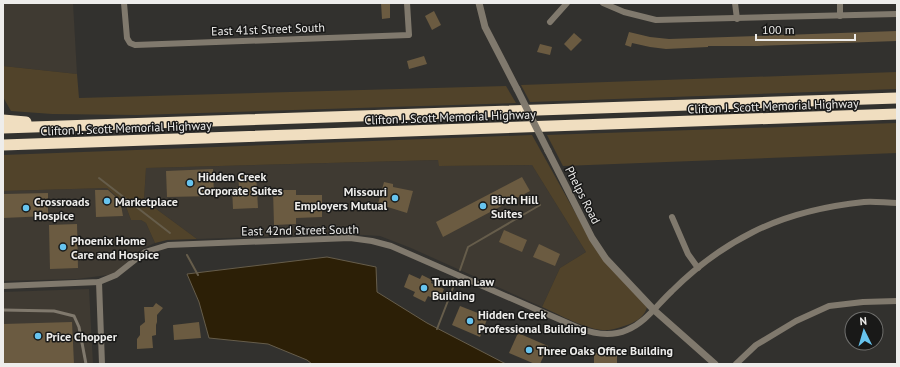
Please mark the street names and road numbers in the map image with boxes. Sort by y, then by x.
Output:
street label: East 41st Street South [211,20,325,38]
street label: Clifton J. Scott Memorial Highway [687,96,859,116]
street label: Clifton J. Scott Memorial Highway [364,107,536,127]
street label: Clifton J. Scott Memorial Highway [40,118,212,138]
street label: Phelps Road [562,164,604,226]
street label: East 42nd Street South [241,221,359,239]

